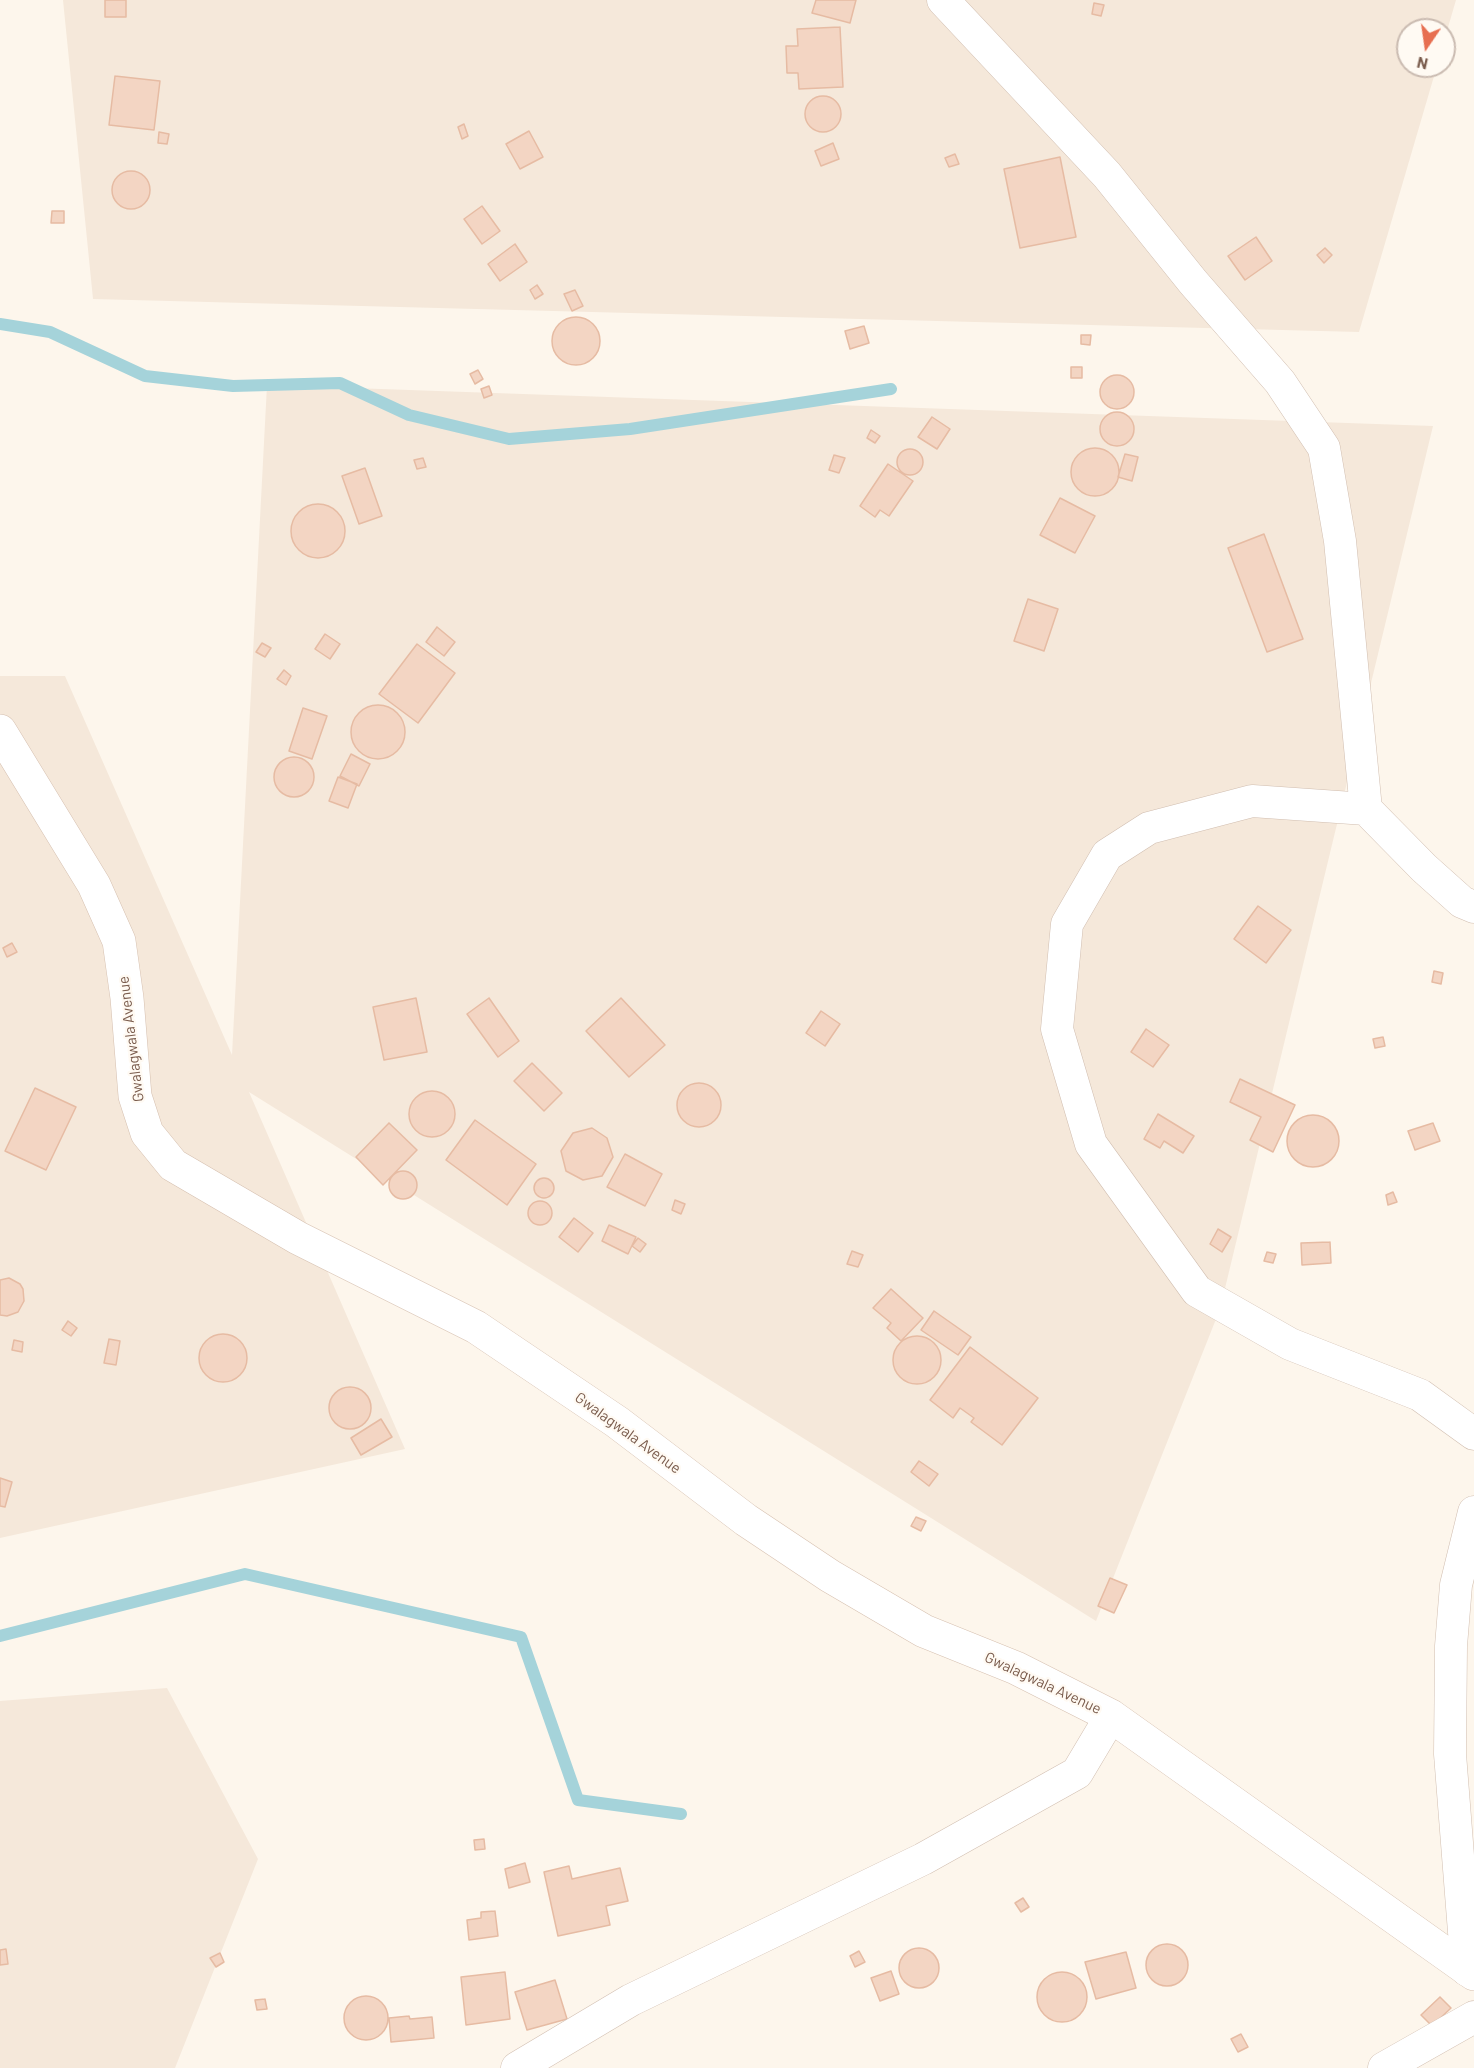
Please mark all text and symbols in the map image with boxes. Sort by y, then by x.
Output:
north arrow [1396,18,1456,78]
text: N [1415,54,1430,75]
street label: Gwalagwala Avenue [114,975,148,1103]
street label: Gwalagwala Avenue [571,1388,685,1478]
street label: Gwalagwala Avenue [982,1648,1104,1718]

